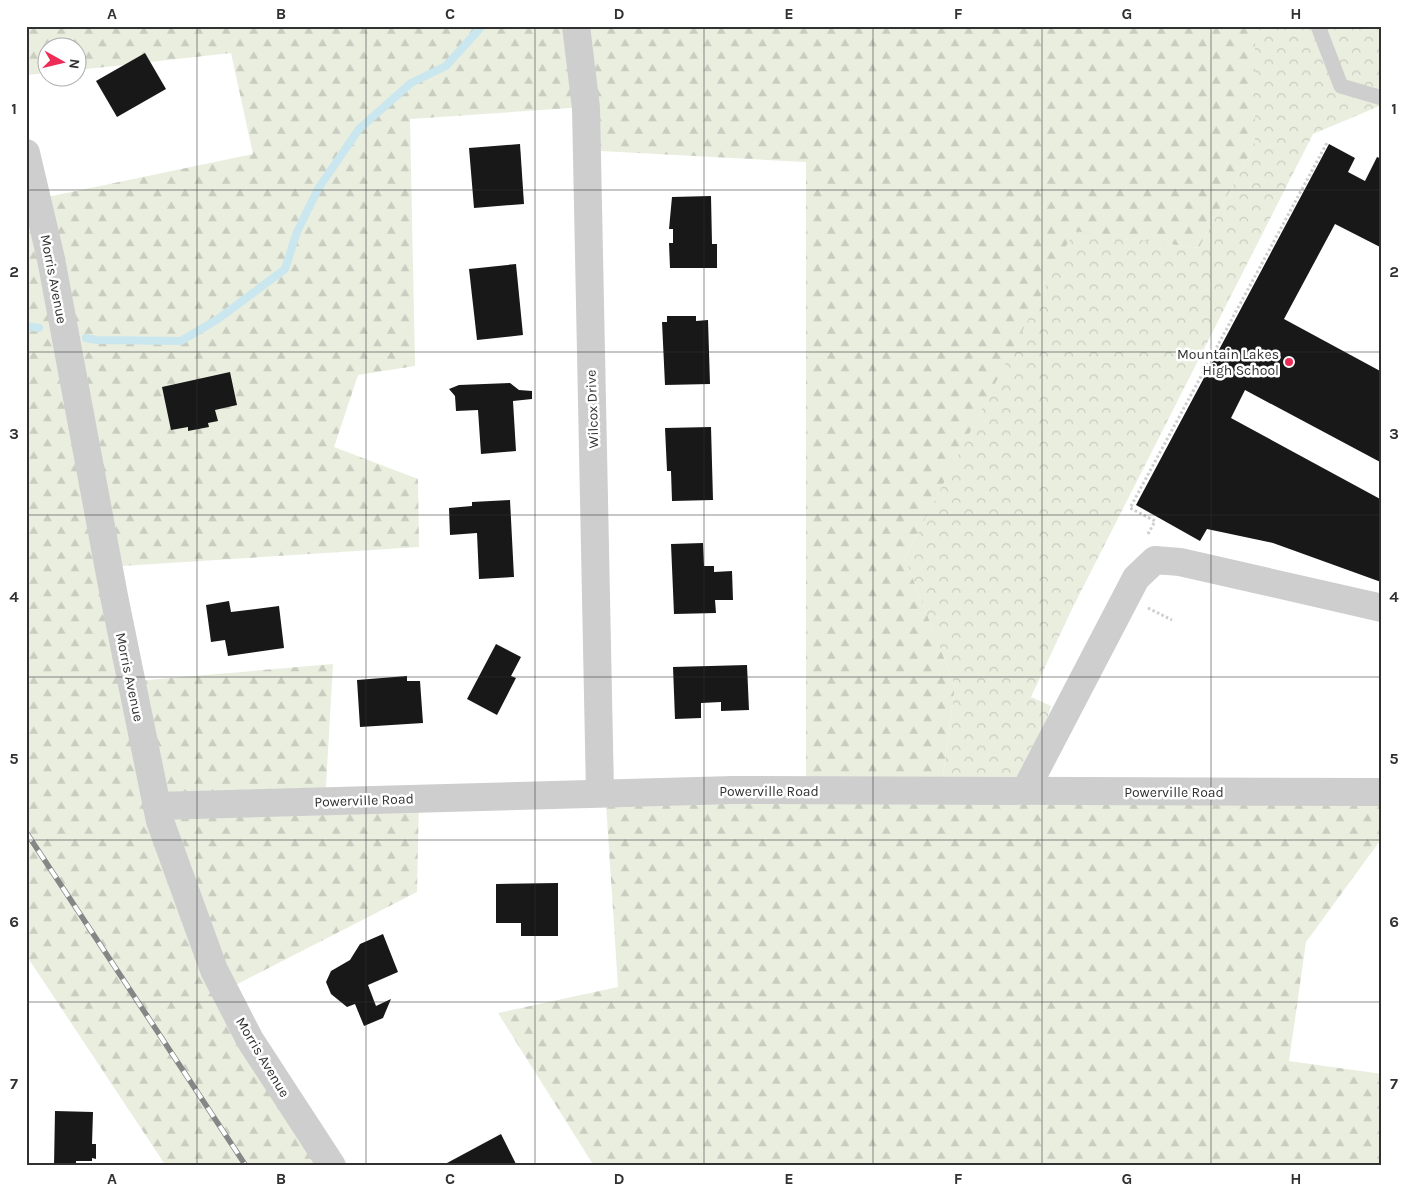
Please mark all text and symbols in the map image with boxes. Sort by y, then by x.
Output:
text: A [107,4,117,23]
text: B [276,4,286,23]
text: C [445,4,455,23]
text: D [614,4,625,23]
text: E [784,4,794,23]
text: F [954,4,963,23]
text: G [1122,4,1132,23]
text: H [1290,4,1302,23]
north arrow [38,38,88,88]
text: N [65,58,83,70]
text: 1 [11,99,17,118]
text: 1 [1391,99,1397,118]
street label: Morris Avenue [37,233,70,325]
text: 2 [9,262,19,281]
text: 2 [1389,262,1399,281]
place label: Mountain Lakes High School [1177,346,1279,379]
marker: Mountain Lakes High School [1283,356,1295,368]
street label: Wilcox Drive [583,369,602,449]
text: 3 [9,424,19,443]
text: 3 [1389,424,1399,443]
text: 4 [9,587,19,606]
text: 4 [1389,587,1399,606]
street label: Morris Avenue [112,631,147,723]
text: 5 [9,749,19,768]
text: 5 [1389,749,1399,768]
street label: Powerville Road [719,783,819,800]
street label: Powerville Road [1124,784,1224,801]
street label: Powerville Road [314,790,414,811]
text: 6 [9,912,19,931]
text: 6 [1389,912,1399,931]
street label: Morris Avenue [232,1014,293,1100]
text: 7 [10,1074,18,1093]
text: 7 [1390,1074,1398,1093]
text: A [107,1169,117,1188]
text: B [276,1169,286,1188]
text: C [445,1169,455,1188]
text: D [614,1169,625,1188]
text: E [784,1169,794,1188]
text: F [954,1169,963,1188]
text: G [1122,1169,1132,1188]
text: H [1290,1169,1302,1188]

